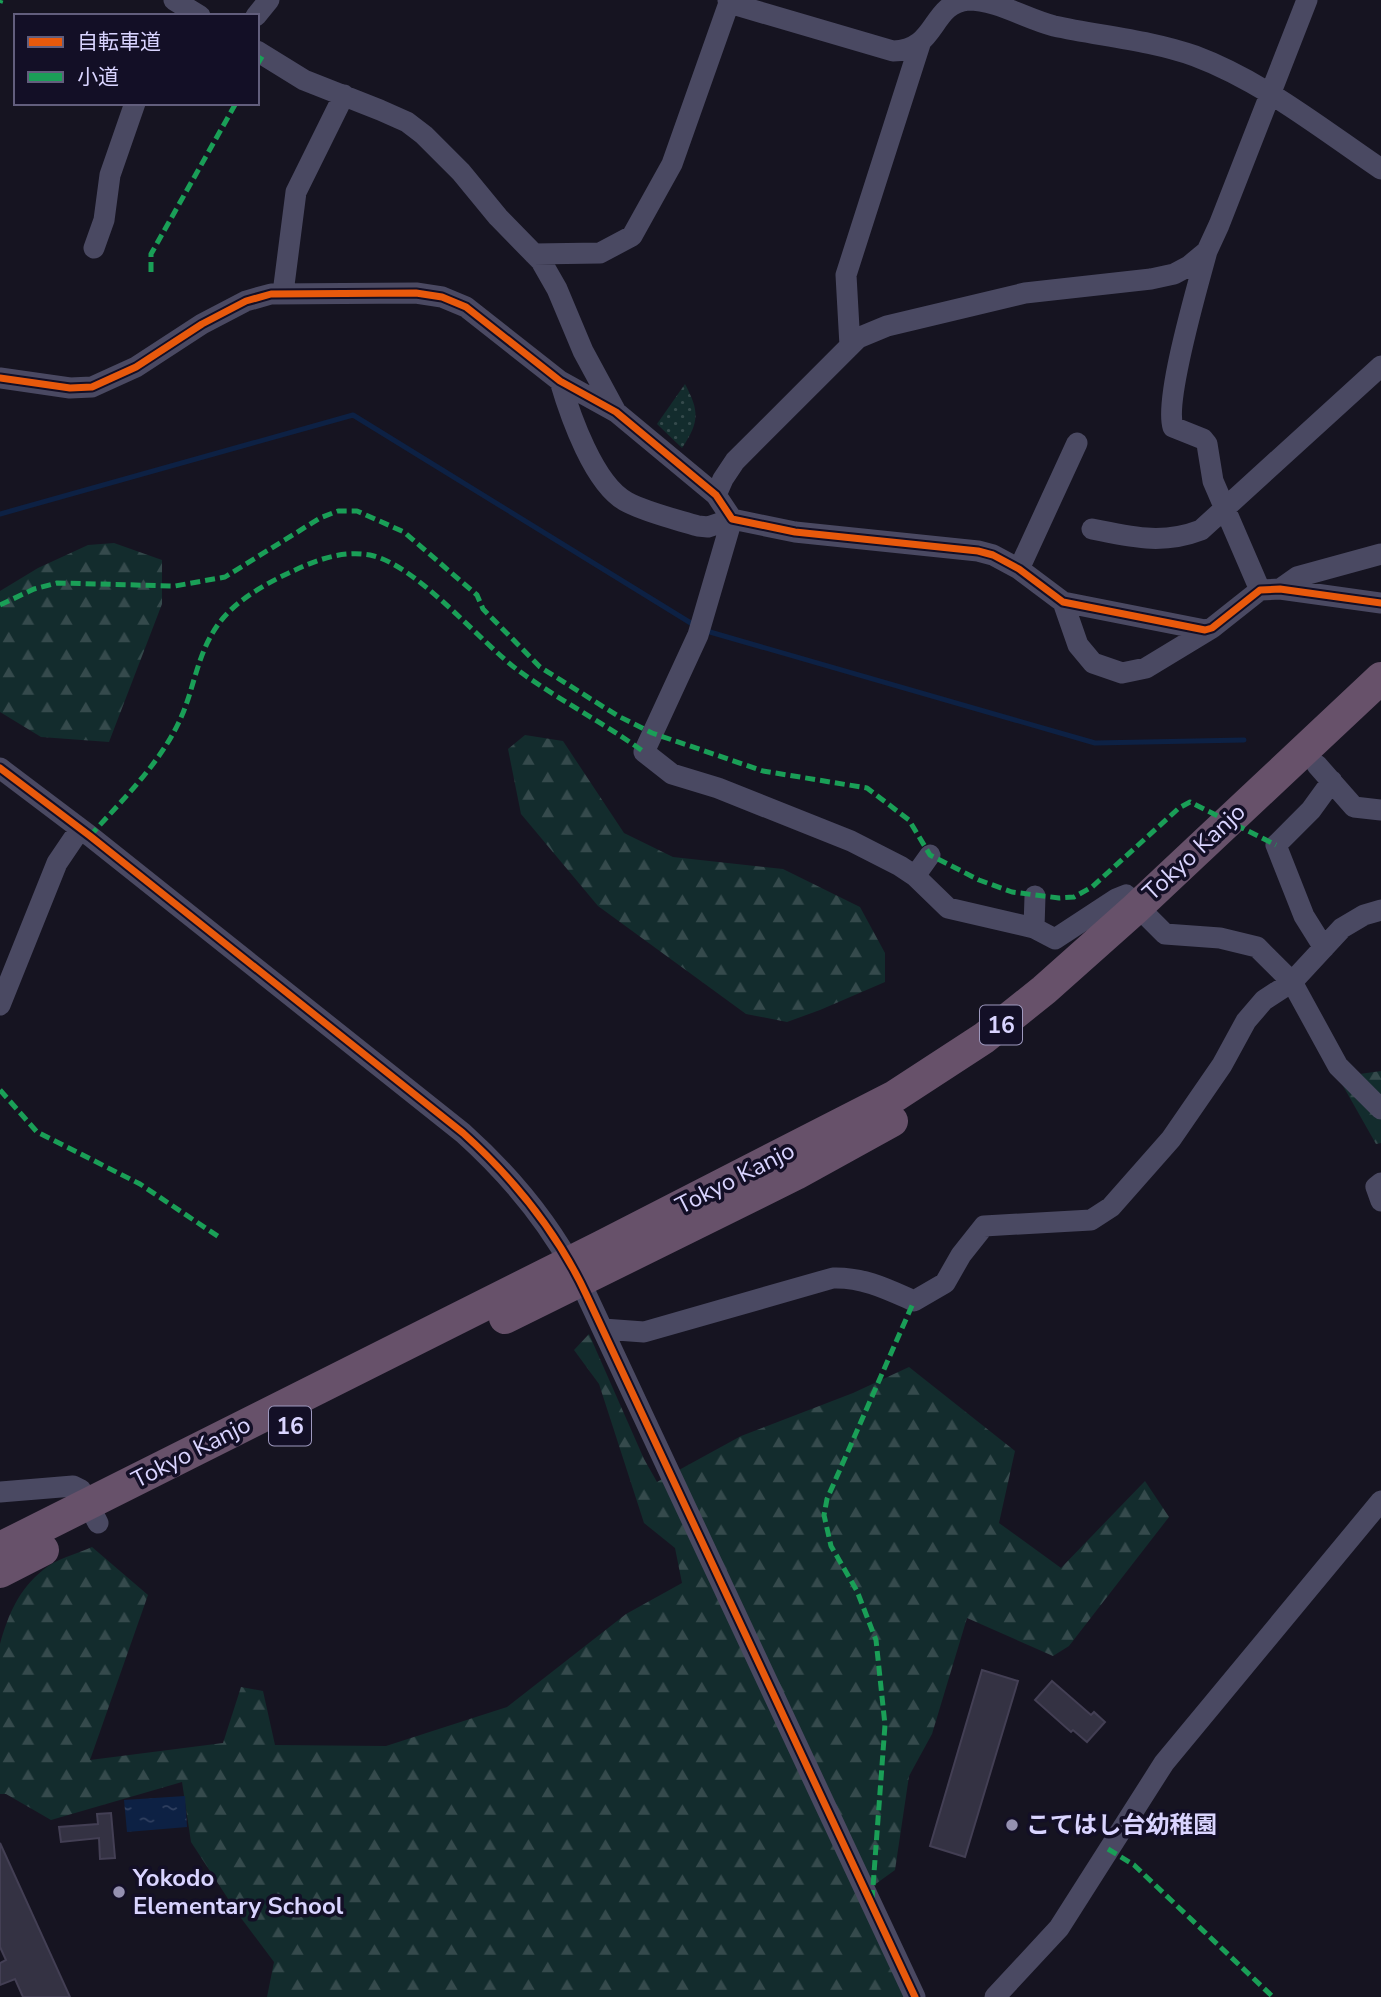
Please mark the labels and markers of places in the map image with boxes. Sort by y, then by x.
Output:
place label: こてはし台幼稚園 [1026,1809,1218,1841]
marker: こてはし台幼稚園 [1004,1817,1020,1833]
place label: Yokodo Elementary School [132,1862,344,1922]
marker: Yokodo Elementary School [111,1884,127,1900]

